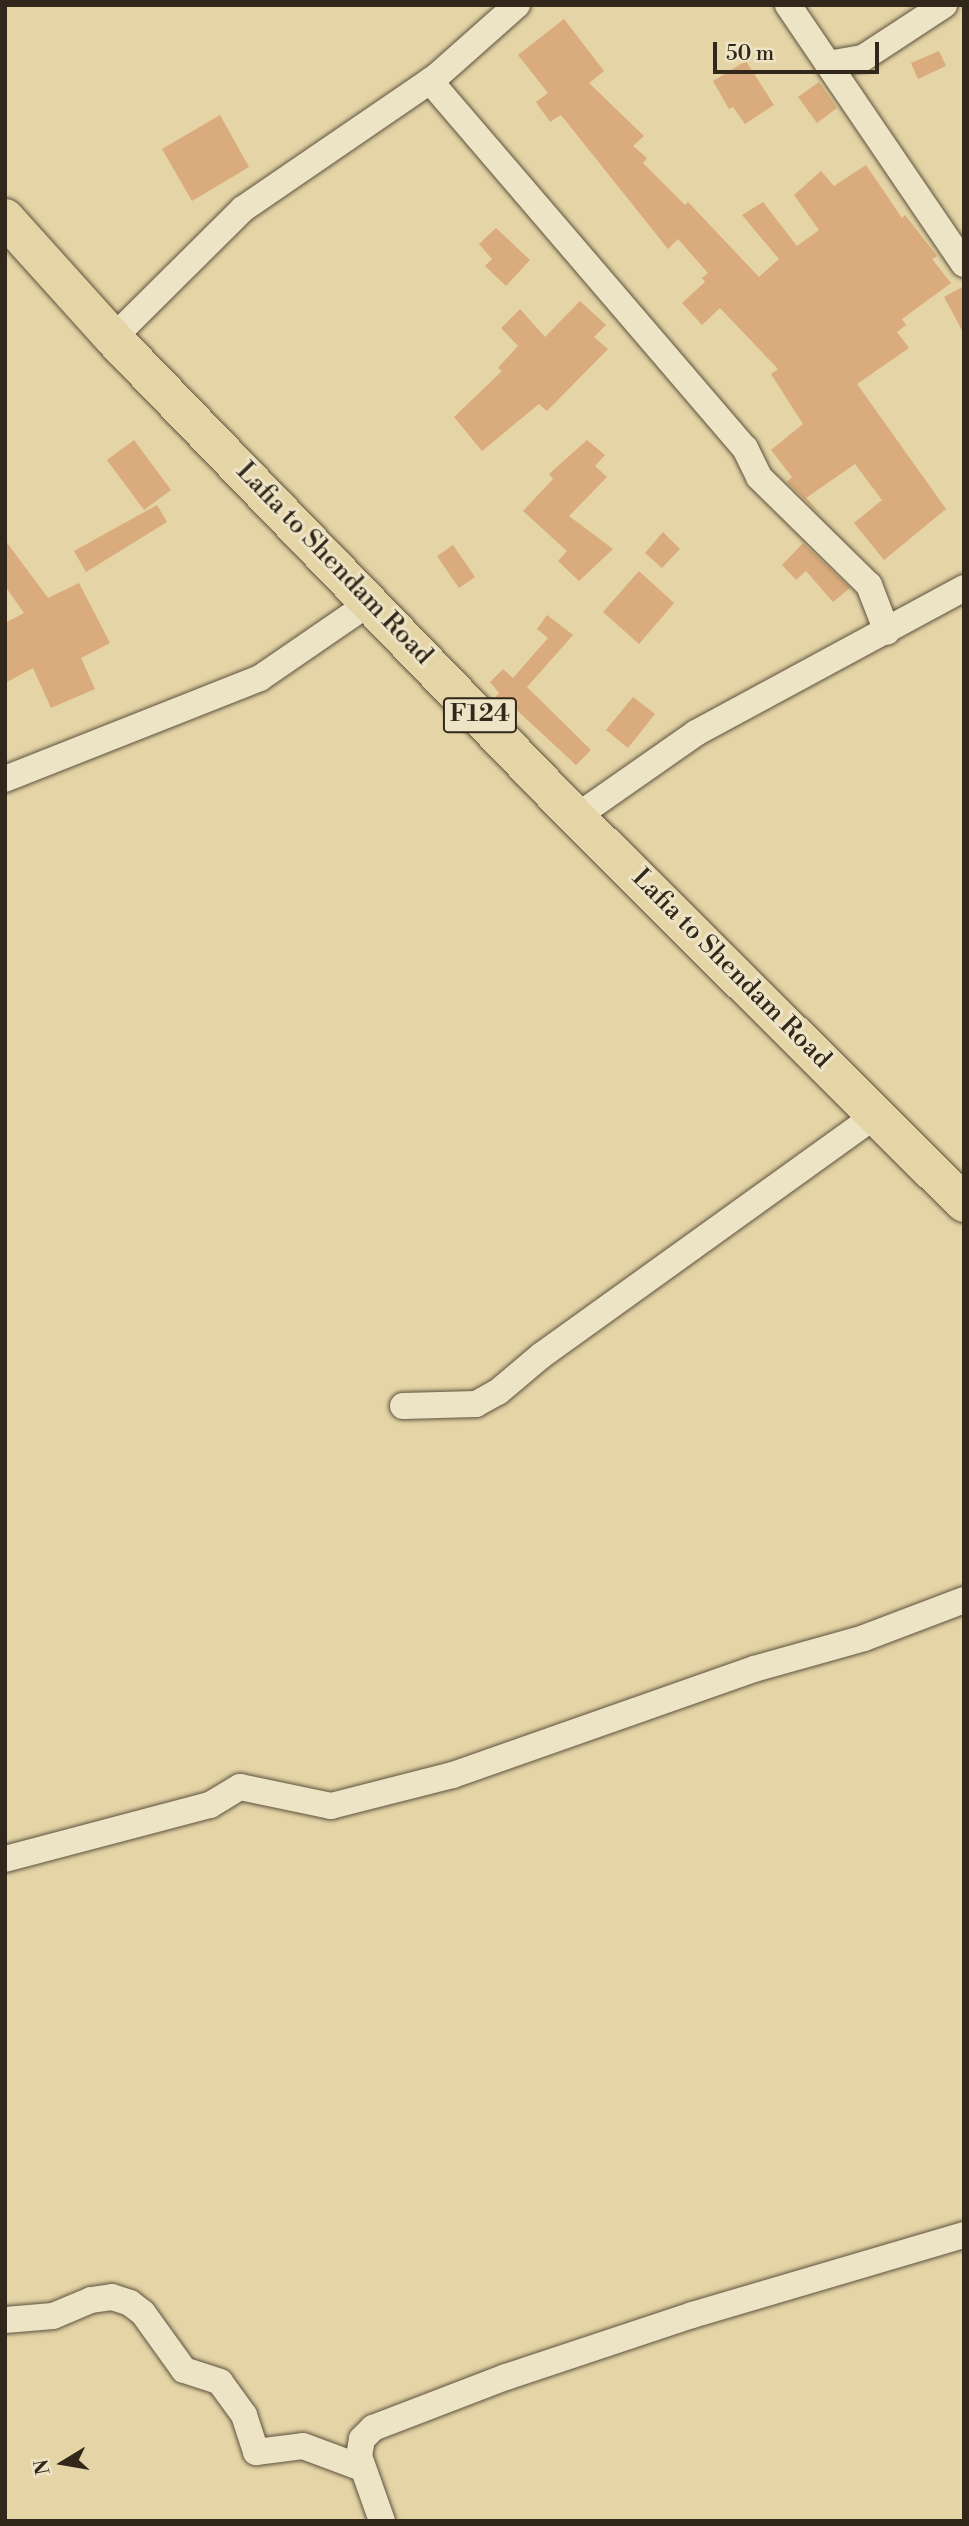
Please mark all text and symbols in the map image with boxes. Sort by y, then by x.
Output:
scale bar [717,28,883,72]
text: 50 m [726,41,774,67]
street label: Lafia to Shendam Road [229,456,439,672]
road number: F124 [442,694,518,736]
street label: Lafia to Shendam Road [625,863,837,1075]
north arrow [28,2428,98,2498]
text: N [29,2457,56,2477]

